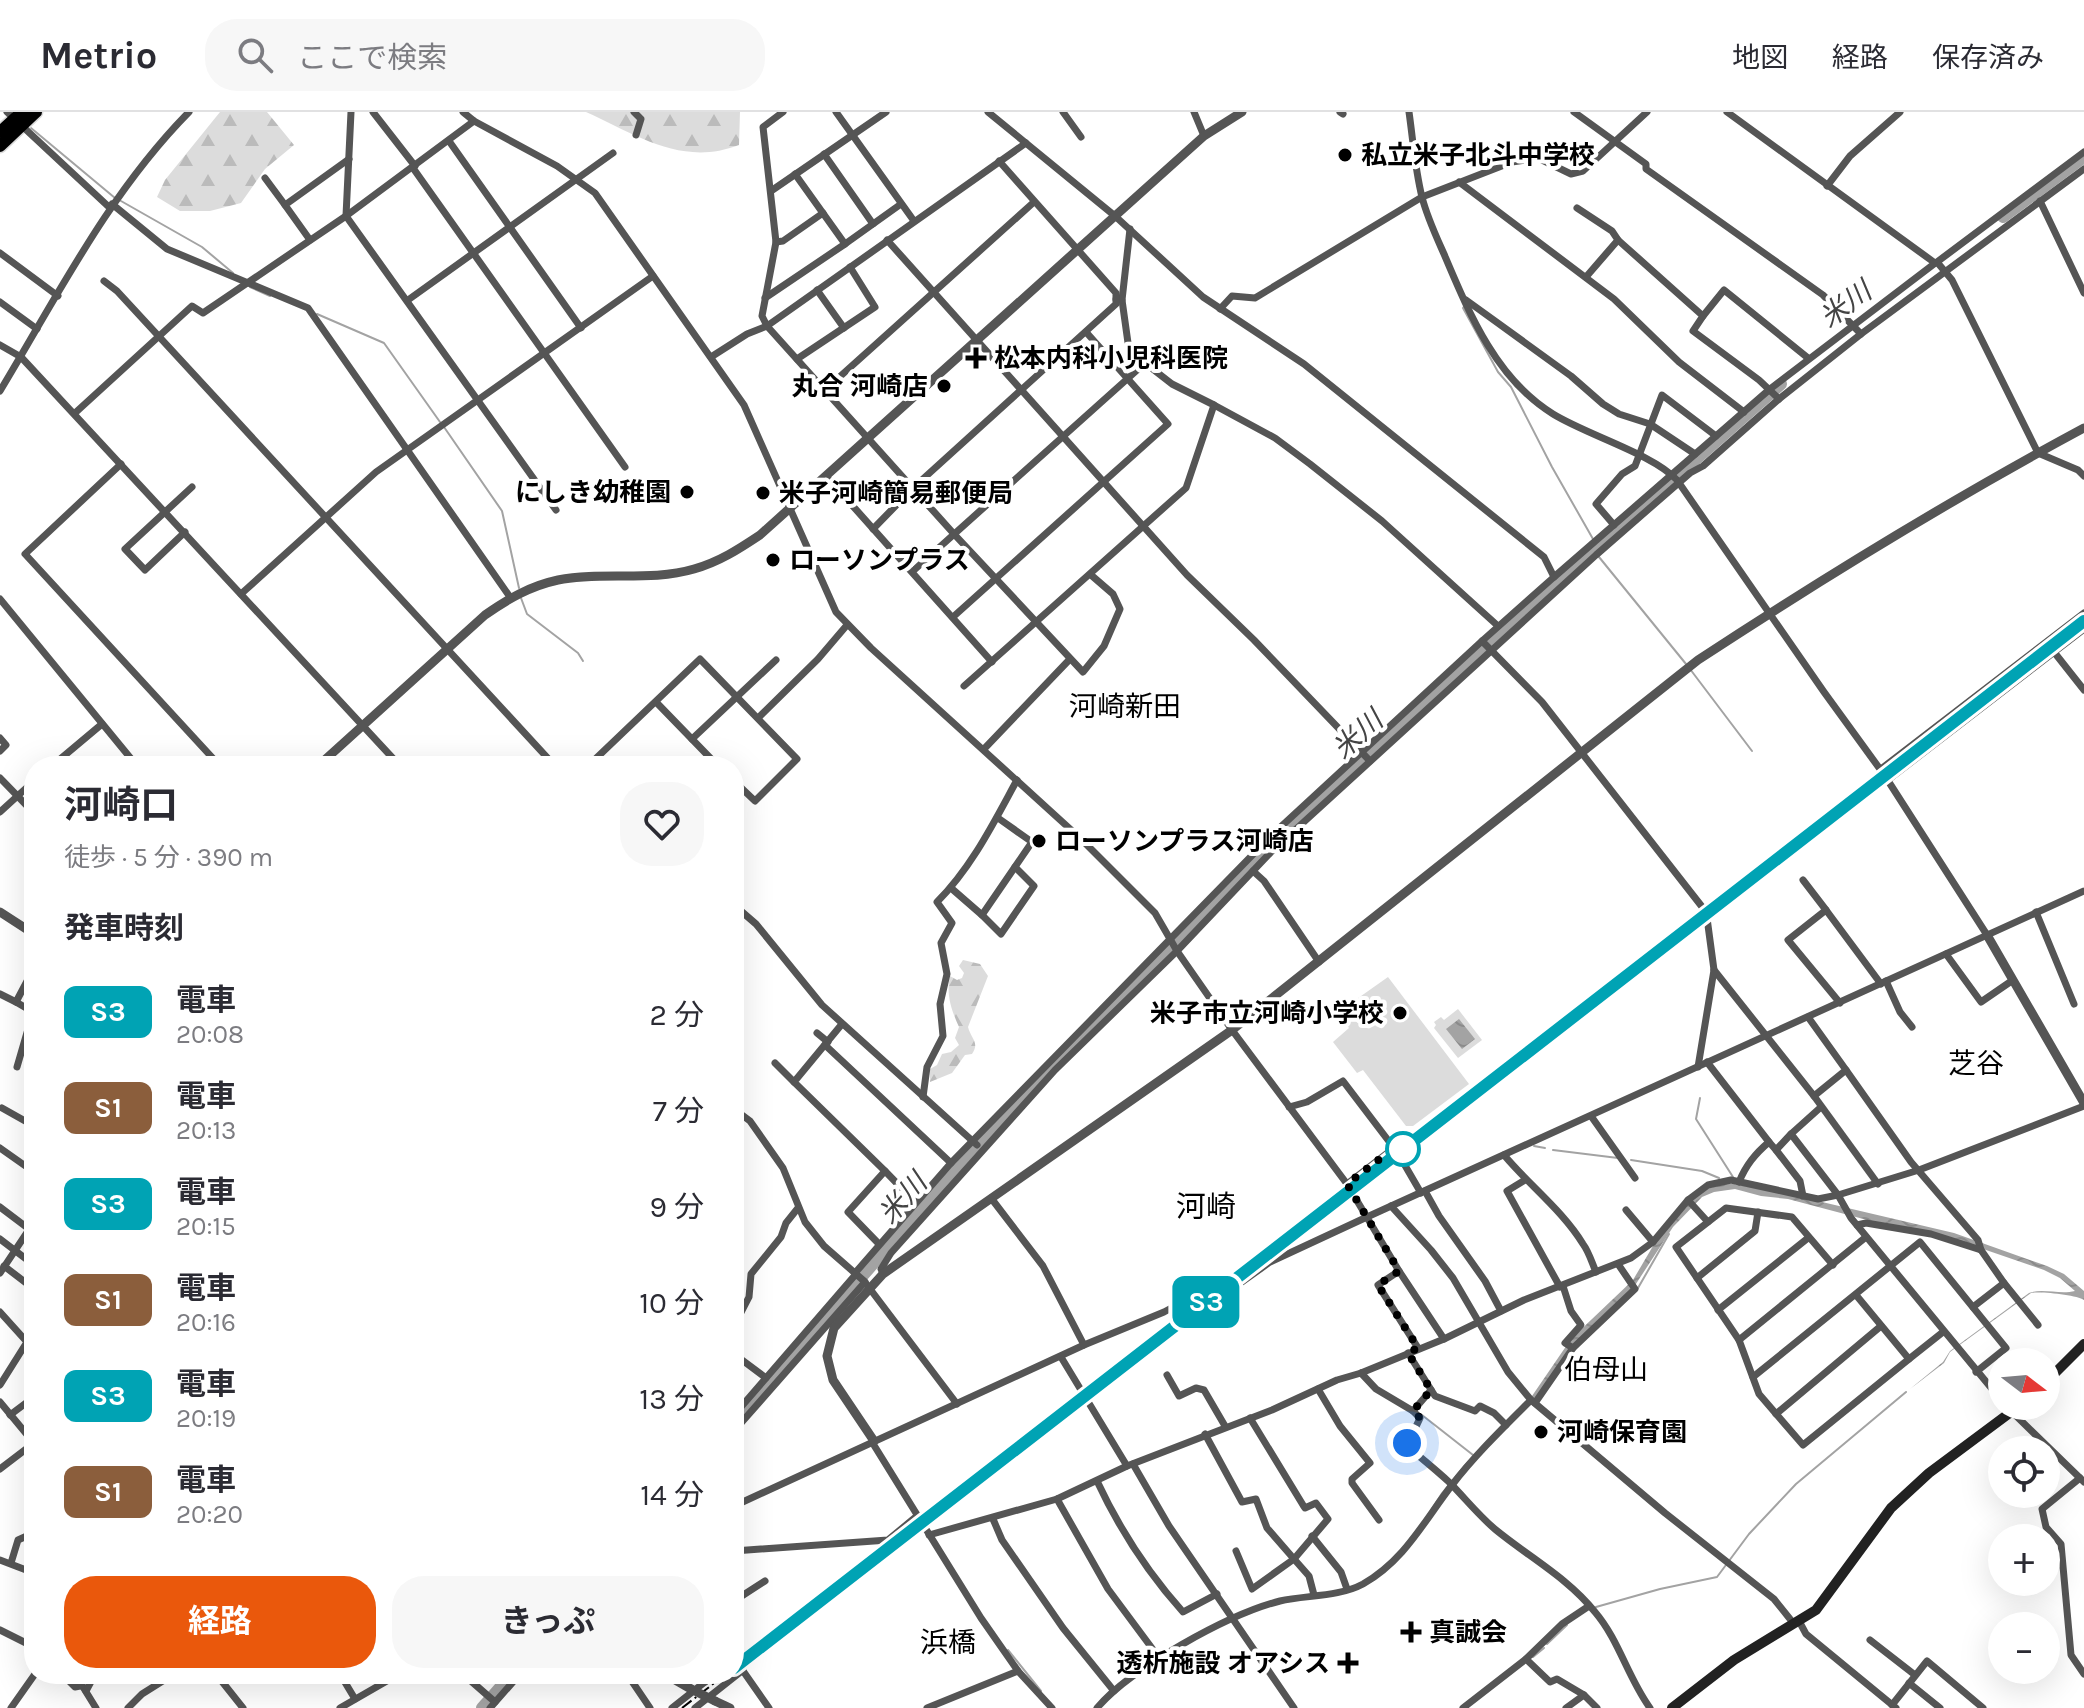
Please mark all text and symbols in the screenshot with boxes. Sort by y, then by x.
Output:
search box [205,19,765,91]
text: Metrio [40,33,157,78]
icon: search [233,33,277,77]
text: ここで検索 [297,40,447,76]
text: 地図 [1732,41,1788,74]
text: 経路 [1832,41,1888,74]
text: 保存済み [1932,41,2044,74]
place label: 私立米子北斗中学校 [1361,140,1595,171]
marker: 私立米子北斗中学校 [1336,146,1354,164]
water label: 米川 [1813,273,1880,334]
place label: 松本内科小児科医院 [994,343,1228,374]
marker: 松本内科小児科医院 [965,347,987,369]
place label: 丸合 河崎店 [791,371,928,402]
marker: 丸合 河崎店 [935,377,953,395]
place label: にしき幼稚園 [515,477,671,508]
place label: 米子河崎簡易郵便局 [779,478,1013,509]
marker: にしき幼稚園 [678,483,696,501]
marker: 米子河崎簡易郵便局 [754,484,772,502]
place label: ローソンプラス [789,545,970,576]
marker: ローソンプラス [764,551,782,569]
district label: 河崎新田 [1069,690,1181,723]
water label: 米川 [1325,701,1391,765]
button: heart [620,782,704,866]
text: 河崎口 [64,783,178,828]
place label: ローソンプラス河崎店 [1055,826,1314,857]
marker: ローソンプラス河崎店 [1030,832,1048,850]
text: 徒歩 · 5 分 · 390 m [64,842,273,873]
text: 発車時刻 [64,910,184,946]
text: 電車 [176,982,236,1018]
text: S3 [90,995,126,1028]
text: 2 分 [649,997,704,1033]
place label: 米子市立河崎小学校 [1150,998,1384,1029]
marker: 米子市立河崎小学校 [1391,1004,1409,1022]
text: 20:08 [176,1019,244,1050]
district label: 芝谷 [1948,1047,2004,1080]
text: 電車 [176,1078,236,1114]
text: S1 [94,1091,122,1124]
text: 7 分 [653,1093,704,1129]
text: 20:13 [176,1115,236,1146]
unlabelled marker [1386,1132,1420,1166]
water label: 米川 [871,1164,935,1230]
text: 電車 [176,1174,236,1210]
text: S3 [90,1187,126,1220]
text: 9 分 [649,1189,704,1225]
district label: 河崎 [1176,1189,1236,1225]
text: 20:15 [176,1211,236,1242]
text: 電車 [176,1270,236,1306]
line badge: S3 [1170,1276,1242,1328]
text: S1 [94,1283,122,1316]
text: 10 分 [639,1285,704,1321]
text: S3 [1188,1285,1224,1318]
text: 20:16 [176,1307,236,1338]
north arrow [1988,1348,2060,1420]
map controls [1988,1348,2060,1684]
district label: 伯母山 [1564,1353,1648,1386]
text: 電車 [176,1366,236,1402]
text: S3 [90,1379,126,1412]
text: 13 分 [639,1381,704,1417]
text: 20:19 [176,1403,236,1434]
place label: 河崎保育園 [1557,1417,1687,1448]
your location [1387,1423,1427,1463]
marker: 河崎保育園 [1532,1423,1550,1441]
button: locate [1988,1436,2060,1508]
text: 電車 [176,1462,236,1498]
text: S1 [94,1475,122,1508]
text: 14 分 [640,1477,704,1513]
text: 20:20 [176,1499,243,1530]
button: + [1988,1524,2060,1596]
button: 経路 [64,1576,376,1668]
button: きっぷ [392,1576,704,1668]
button: − [1988,1612,2060,1684]
place label: 真誠会 [1429,1617,1507,1648]
marker: 真誠会 [1400,1621,1422,1643]
district label: 浜橋 [920,1626,976,1659]
place label: 透析施設 オアシス [1116,1648,1330,1679]
marker: 透析施設 オアシス [1337,1652,1359,1674]

